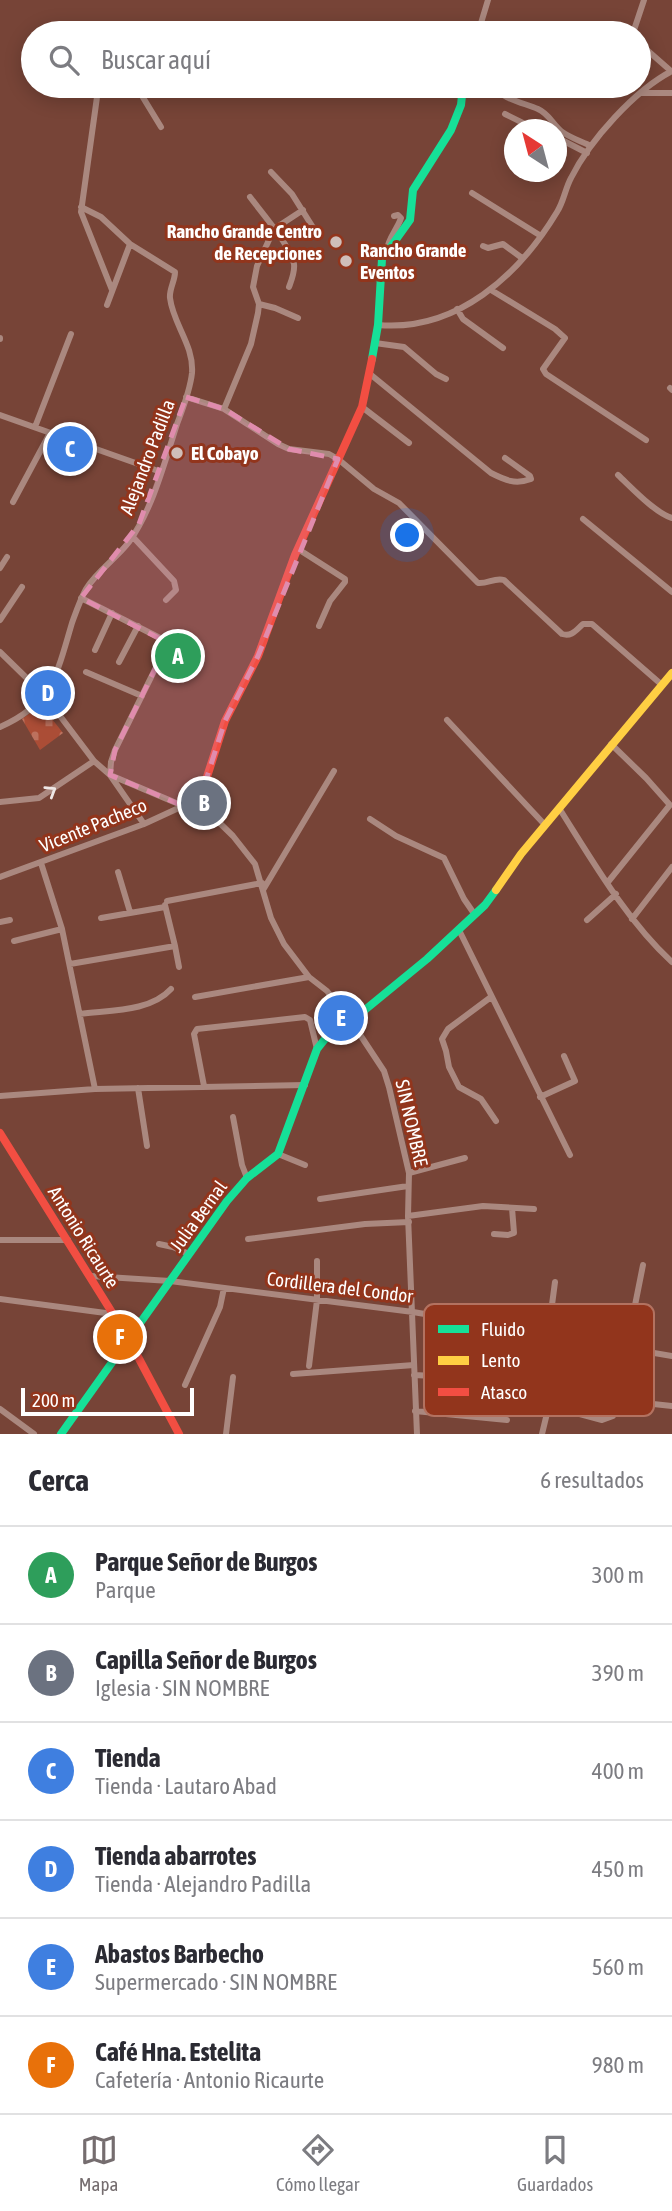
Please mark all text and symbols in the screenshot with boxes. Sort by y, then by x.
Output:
search box [21,21,651,98]
icon: search [45,41,83,79]
text: Buscar aquí [101,45,211,75]
north arrow [504,119,567,182]
place label: Rancho Grande Centro de Recepciones [167,220,322,264]
marker: Rancho Grande Centro de Recepciones [328,234,344,250]
place label: Rancho Grande Eventos [360,239,467,283]
marker: Rancho Grande Eventos [338,253,354,269]
street label: Alejandro Padilla [115,396,179,518]
pin: C [47,423,93,475]
place label: El Cobayo [191,442,259,464]
marker: El Cobayo [169,445,185,461]
your location [390,518,424,552]
pin: A [155,630,201,682]
pin: D [25,667,71,719]
pin: B [181,777,227,829]
one-way arrow [43,787,56,800]
street label: Vicente Pacheco [36,794,150,856]
pin: E [318,992,364,1044]
street label: SIN NOMBRE [391,1078,433,1168]
street label: Julia Bernal [165,1176,231,1256]
street label: Antonio Ricaurte [44,1182,124,1292]
street label: Cordillera del Condor [266,1267,415,1307]
legend [424,1304,654,1416]
pin: F [97,1311,143,1363]
text: Fluido [481,1318,525,1340]
text: Lento [481,1349,520,1371]
text: Atasco [481,1381,527,1403]
scale bar [21,1385,194,1417]
text: 200 m [32,1389,75,1411]
text: Cerca [28,1463,89,1497]
text: 6 resultados [540,1467,644,1493]
text: Parque Señor de Burgos [95,1547,318,1577]
text: A [45,1562,57,1588]
text: 300 m [592,1562,644,1588]
text: Parque [95,1577,156,1603]
text: Capilla Señor de Burgos [95,1645,317,1675]
text: B [46,1660,56,1686]
text: 390 m [592,1660,644,1686]
text: Iglesia · SIN NOMBRE [95,1675,269,1701]
text: Tienda [95,1743,161,1773]
text: C [46,1758,56,1784]
text: 400 m [592,1758,644,1784]
text: Tienda · Lautaro Abad [95,1773,277,1799]
text: Tienda abarrotes [95,1841,257,1871]
text: D [45,1856,57,1882]
text: 450 m [592,1856,644,1882]
text: Tienda · Alejandro Padilla [95,1871,311,1897]
text: Abastos Barbecho [95,1939,264,1969]
text: E [46,1954,56,1980]
text: 560 m [592,1954,644,1980]
text: Supermercado · SIN NOMBRE [95,1969,337,1995]
text: Café Hna. Estelita [95,2037,261,2067]
text: F [46,2052,56,2078]
text: 980 m [592,2052,644,2078]
text: Cafetería · Antonio Ricaurte [95,2067,324,2093]
tab: Mapa [79,2131,118,2195]
tab: Cómo llegar [276,2131,359,2195]
tab: Guardados [517,2131,593,2195]

